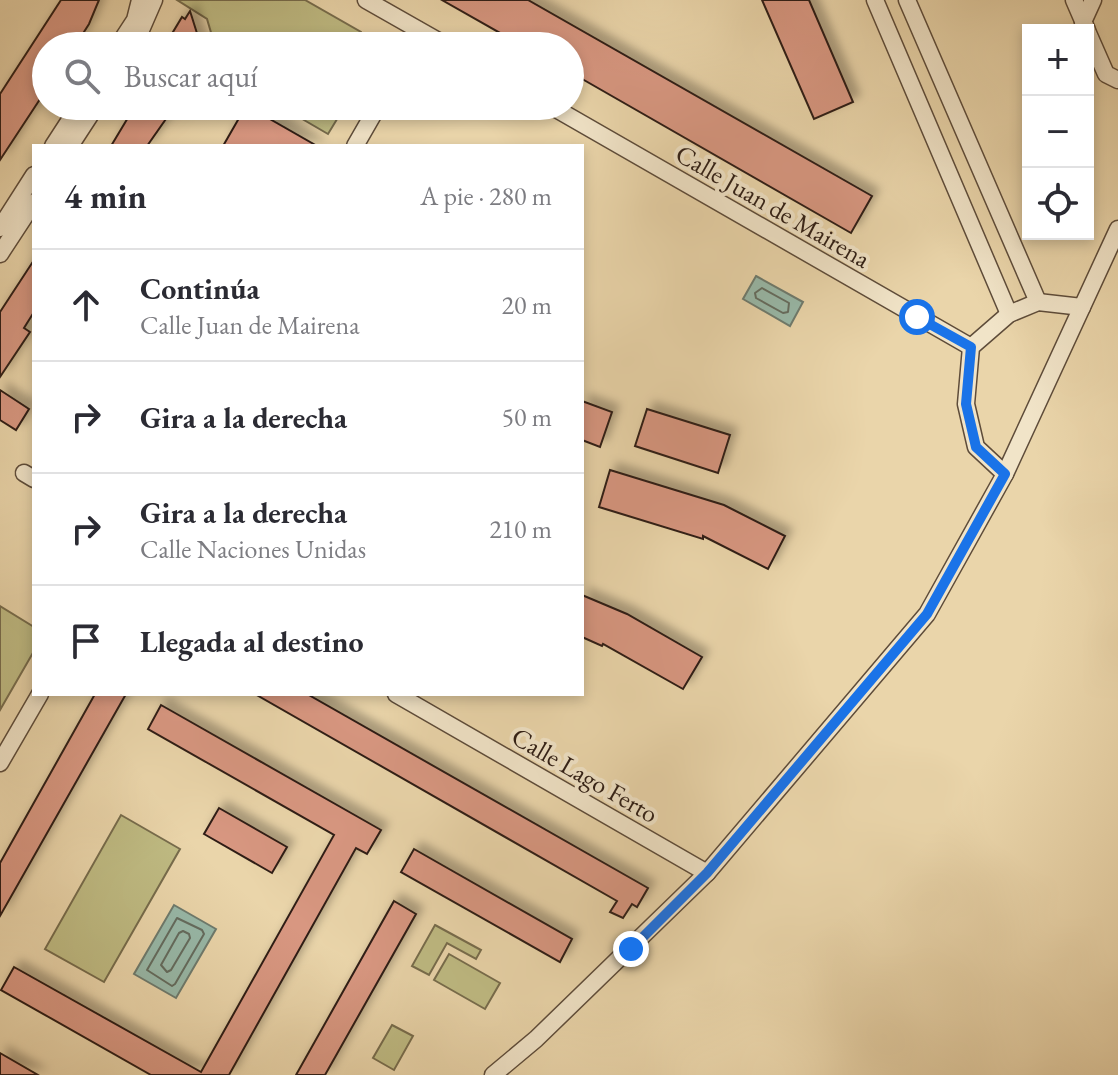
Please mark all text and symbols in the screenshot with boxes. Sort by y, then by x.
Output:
map controls [1022,24,1094,240]
button: + [1022,24,1094,96]
search box [32,32,584,120]
icon: search [60,54,104,98]
text: Buscar aquí [124,57,258,96]
button: − [1022,96,1094,168]
street label: Calle Juan de Mairena [669,136,877,276]
button: locate [1022,168,1094,240]
text: 4 min [64,174,147,218]
text: A pie · 280 m [420,179,552,213]
text: Continúa [140,269,260,308]
icon: ahead [64,283,108,327]
text: 20 m [502,288,552,322]
route start [899,299,935,335]
text: Calle Juan de Mairena [140,308,360,342]
icon: right [64,395,108,439]
text: Gira a la derecha [140,398,347,437]
text: 50 m [502,400,552,434]
text: Gira a la derecha [140,493,347,532]
icon: right [64,507,108,551]
text: 210 m [489,512,552,546]
text: Calle Naciones Unidas [140,532,366,566]
icon: arrive [64,619,108,663]
text: Llegada al destino [140,622,364,661]
street label: Calle Lago Ferto [505,719,665,831]
route end [613,931,649,967]

